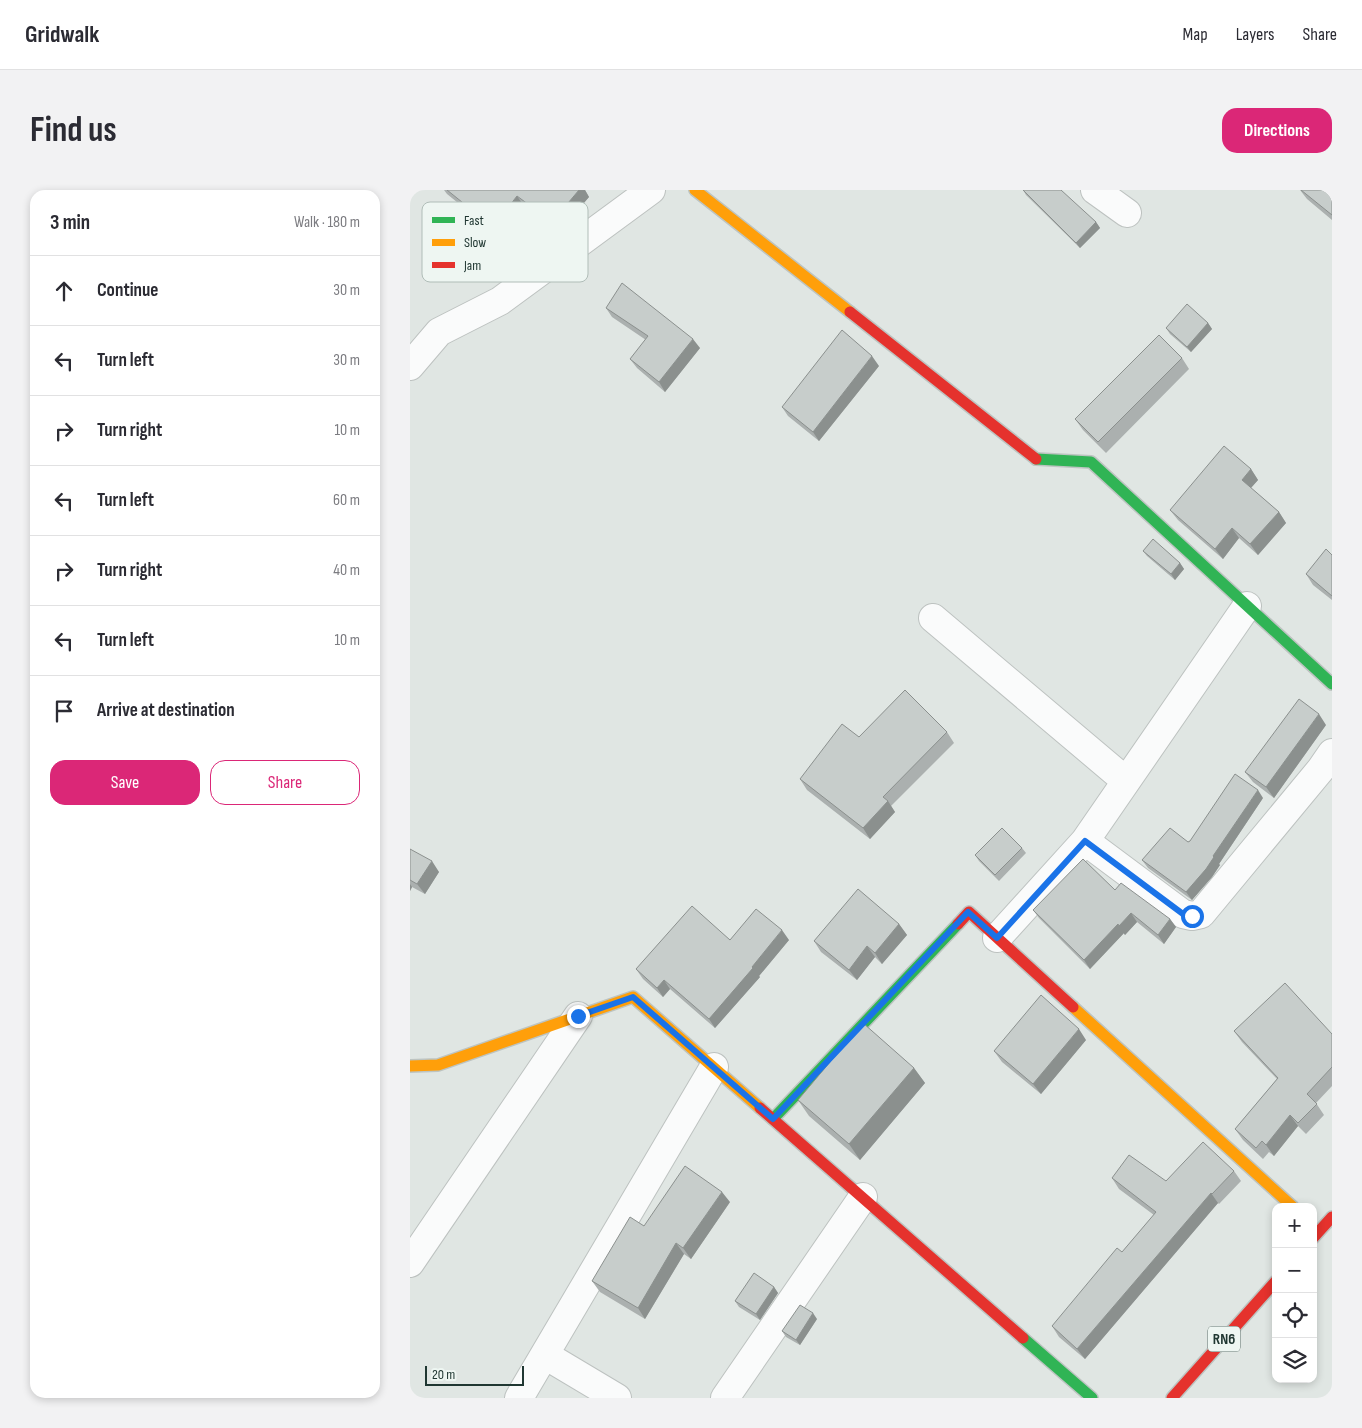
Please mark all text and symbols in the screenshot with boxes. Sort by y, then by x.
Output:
text: Gridwalk [25,20,99,49]
text: Map [1183,24,1208,45]
text: Layers [1236,24,1275,45]
text: Share [1303,24,1337,45]
button: Directions [1222,108,1332,153]
text: Find us [30,109,117,152]
legend [422,202,588,282]
text: 3 min [50,210,90,235]
text: Fast [464,212,484,229]
text: Walk · 180 m [294,213,360,232]
text: Slow [464,234,486,251]
text: Jam [463,257,481,274]
icon: ahead [50,277,78,305]
text: Continue [97,279,158,302]
text: 30 m [333,281,360,300]
icon: left [50,347,78,375]
text: Turn left [97,349,154,372]
text: 30 m [333,351,360,370]
icon: right [50,417,78,445]
text: Turn right [97,419,162,442]
text: 10 m [334,421,360,440]
icon: left [50,487,78,515]
text: Turn left [97,489,154,512]
text: 60 m [333,491,360,510]
icon: right [50,557,78,585]
text: Turn right [97,559,162,582]
text: 40 m [333,561,360,580]
icon: left [50,627,78,655]
text: Turn left [97,629,154,652]
text: 10 m [334,631,360,650]
icon: arrive [50,697,78,725]
text: Arrive at destination [97,699,235,722]
button: Save [50,760,200,805]
button: Share [210,760,360,805]
route start [1181,905,1204,928]
route end [567,1005,590,1028]
map controls [1272,1203,1317,1383]
button: + [1272,1203,1317,1248]
button: − [1272,1248,1317,1293]
button: locate [1272,1293,1317,1338]
road number: RN6 [1208,1326,1240,1352]
button: layers [1272,1338,1317,1383]
scale bar [425,1363,524,1386]
text: 20 m [432,1366,455,1383]

